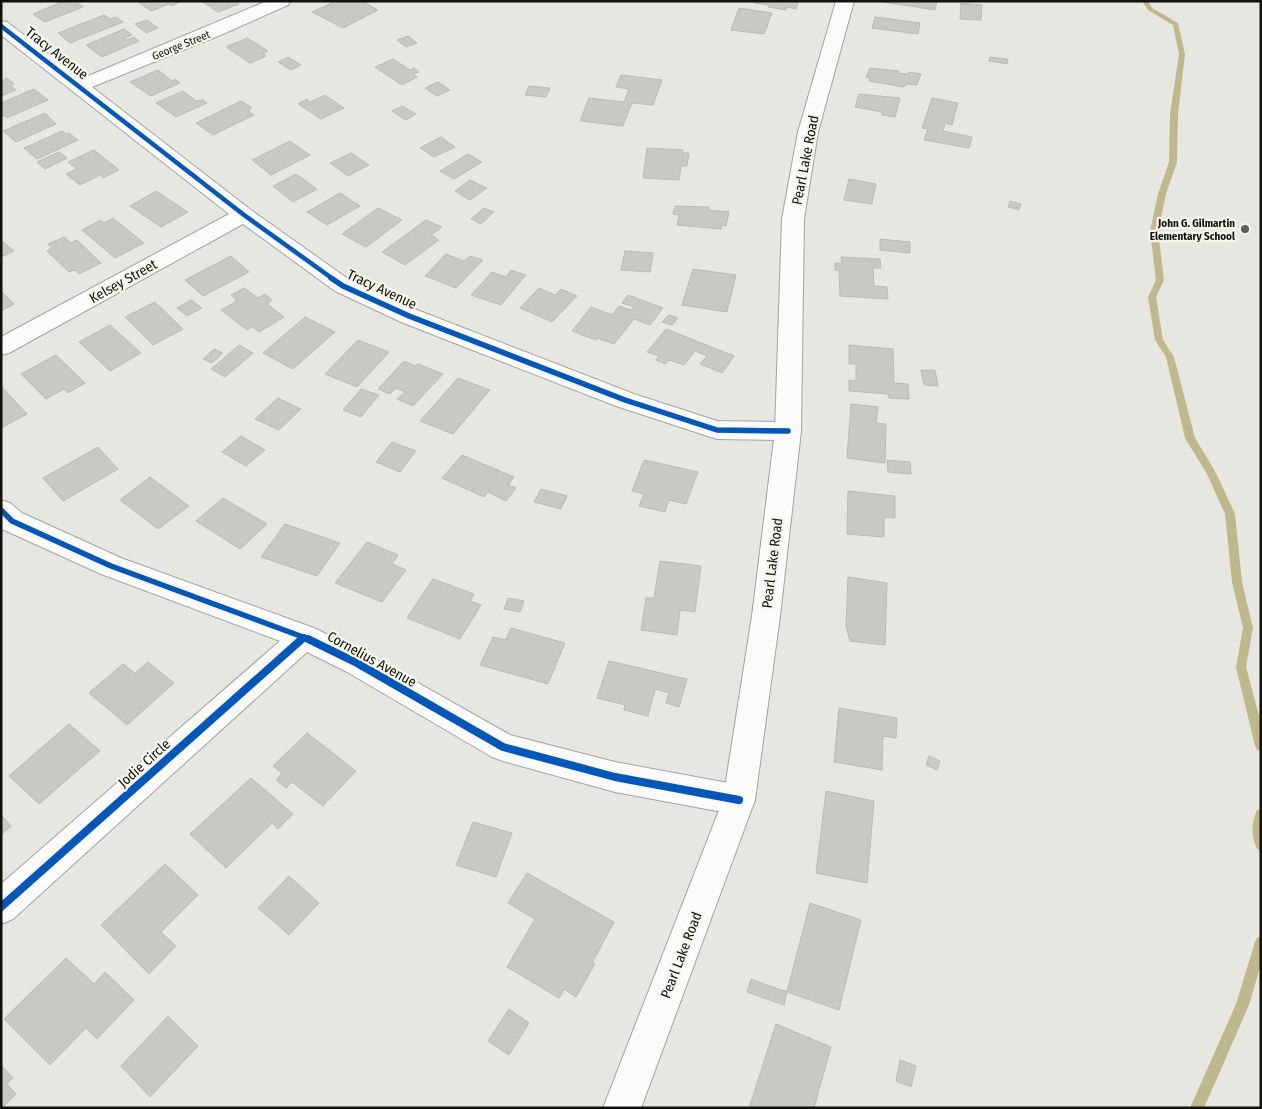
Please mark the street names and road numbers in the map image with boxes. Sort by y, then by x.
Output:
street label: Tracy Avenue [22,24,92,83]
street label: George Street [150,28,212,63]
street label: Pearl Lake Road [788,114,823,206]
street label: Kelsey Street [86,256,160,307]
street label: Tracy Avenue [344,266,419,313]
street label: Pearl Lake Road [759,517,786,609]
street label: Cornelius Avenue [324,628,419,691]
street label: Jodie Circle [115,736,174,791]
street label: Pearl Lake Road [657,910,706,1001]

